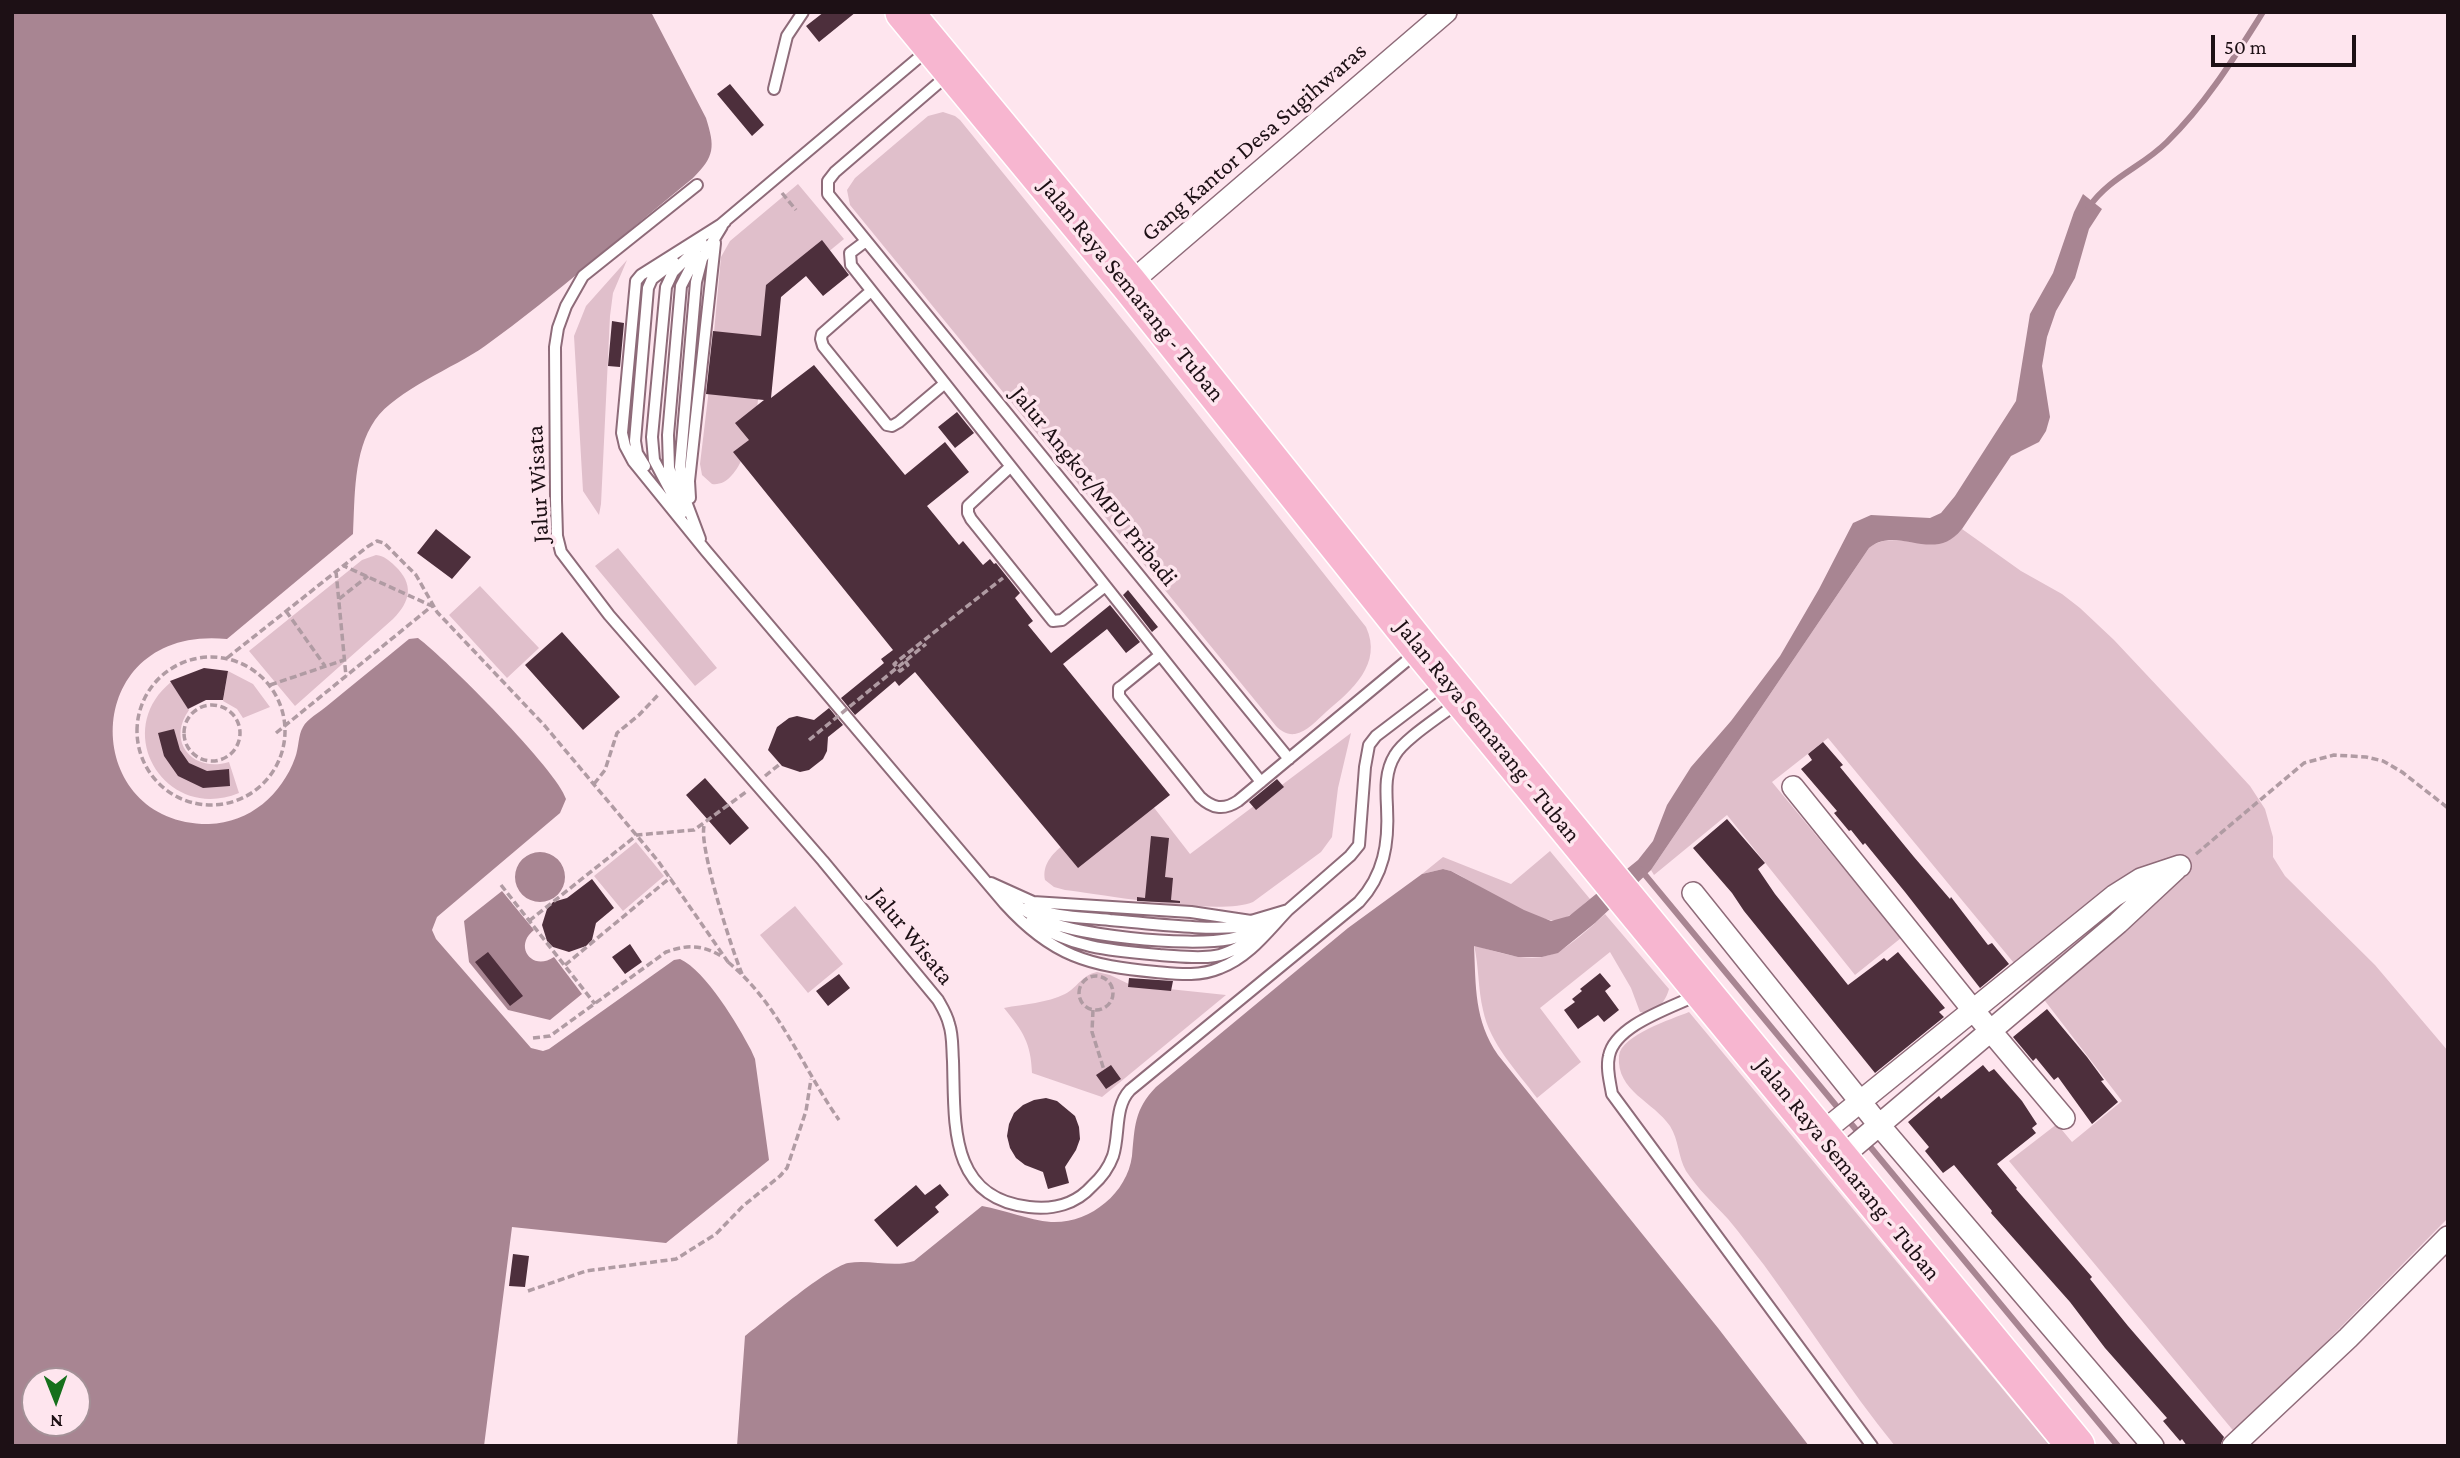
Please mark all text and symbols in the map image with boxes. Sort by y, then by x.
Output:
scale bar [2215,21,2360,65]
text: 50 m [2224,35,2267,59]
street label: Gang Kantor Desa Sugihwaras [1136,36,1372,248]
street label: Jalan Raya Semarang - Tuban [1033,172,1231,408]
street label: Jalur Angkot/MPU Pribadi [1004,380,1184,592]
street label: Jalur Wisata [521,424,555,544]
street label: Jalan Raya Semarang - Tuban [1389,613,1587,849]
street label: Jalur Wisata [864,881,960,991]
street label: Jalan Raya Semarang - Tuban [1749,1051,1947,1287]
north arrow [21,1367,91,1437]
text: N [50,1411,63,1432]

